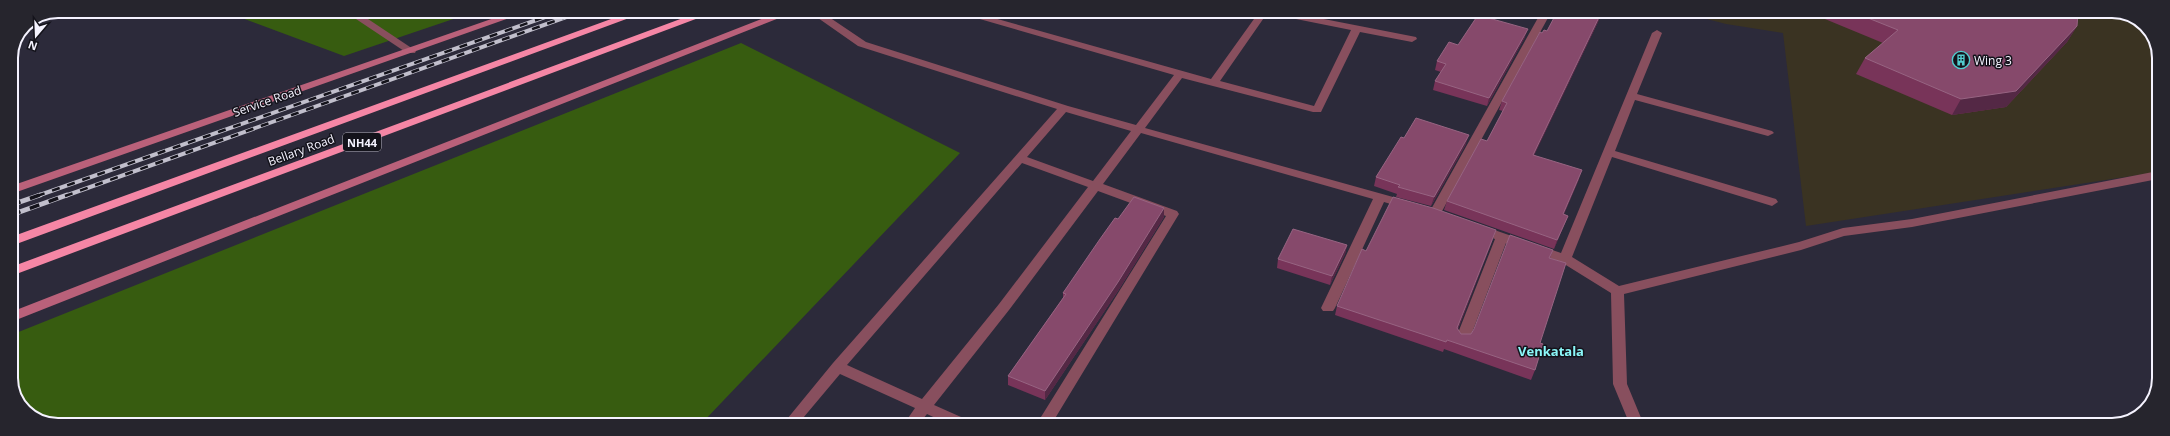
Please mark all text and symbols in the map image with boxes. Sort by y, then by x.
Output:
north arrow [16,16,56,56]
text: N [26,37,39,54]
building icon: Wing 3 [1951,50,1971,70]
place label: Wing 3 [1974,52,2012,69]
street label: Service Road [230,81,304,121]
street label: Bellary Road [265,130,337,170]
road number: NH44 [343,133,381,151]
district label: Venkatala [1518,342,1584,360]

